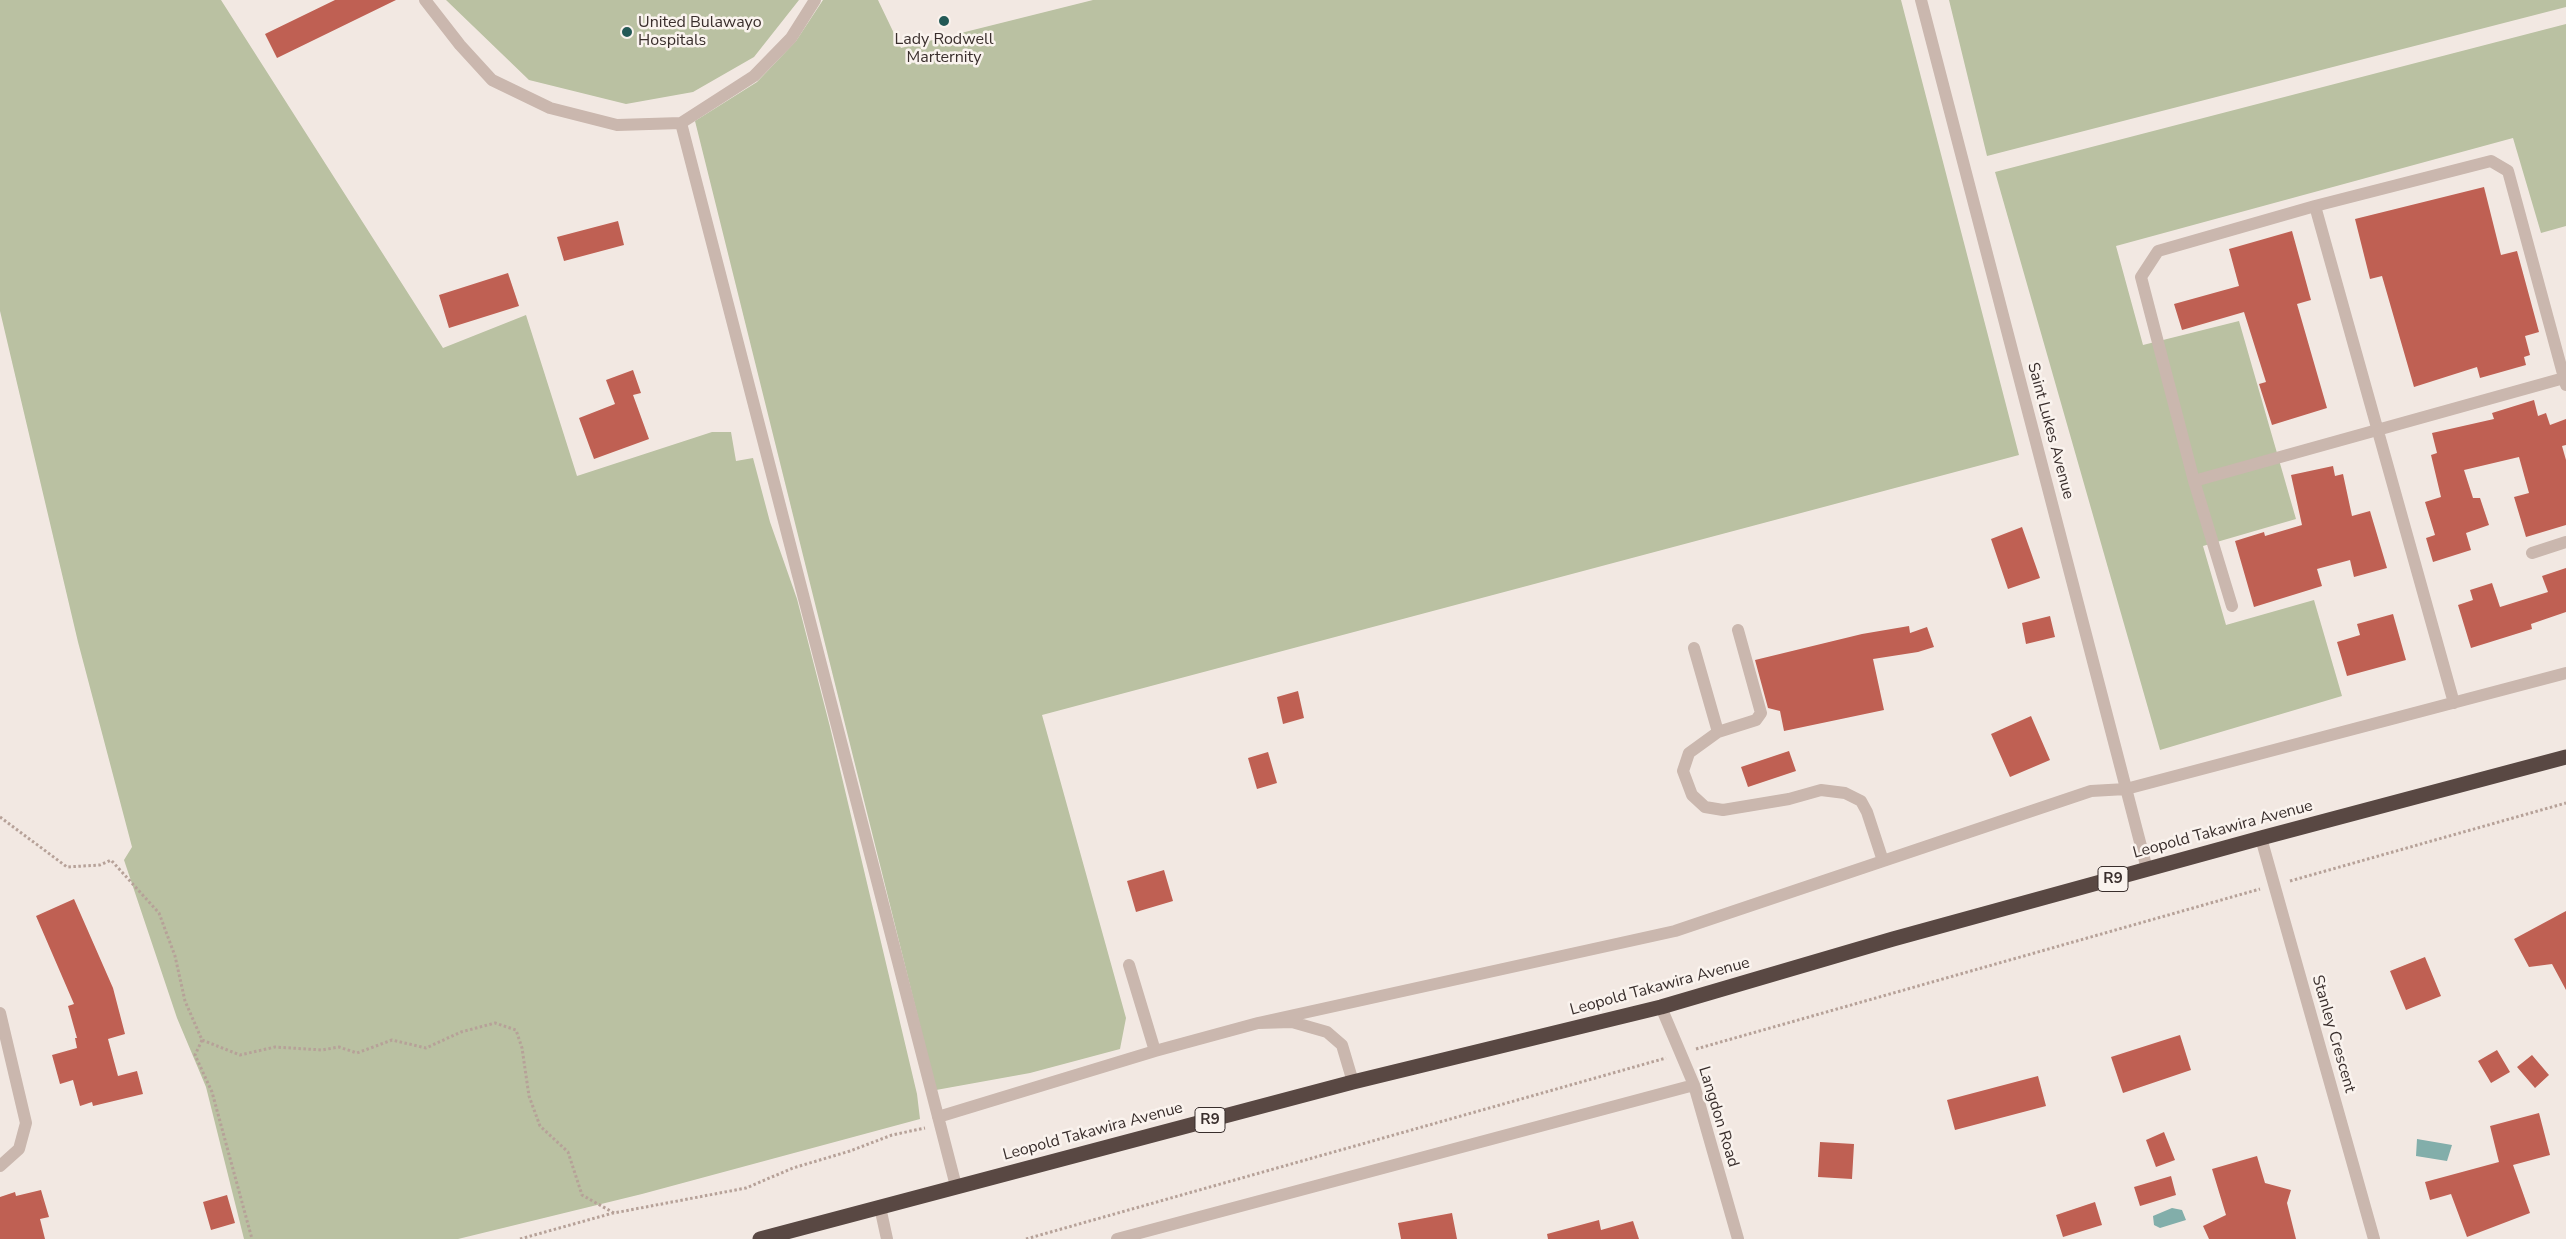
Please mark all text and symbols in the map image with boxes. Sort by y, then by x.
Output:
place label: United Bulawayo Hospitals [638,13,762,51]
marker: Lady Rodwell Marternity [937,14,951,28]
marker: United Bulawayo Hospitals [620,25,634,39]
place label: Lady Rodwell Marternity [895,30,993,68]
street label: Saint Lukes Avenue [2022,360,2078,502]
street label: Leopold Takawira Avenue [2131,797,2315,863]
road number: R9 [2098,866,2128,892]
street label: Leopold Takawira Avenue [1568,954,1752,1020]
street label: Stanley Crescent [2307,973,2359,1095]
street label: Langdon Road [1694,1064,1742,1170]
street label: Leopold Takawira Avenue [1001,1099,1185,1165]
road number: R9 [1195,1108,1225,1132]

